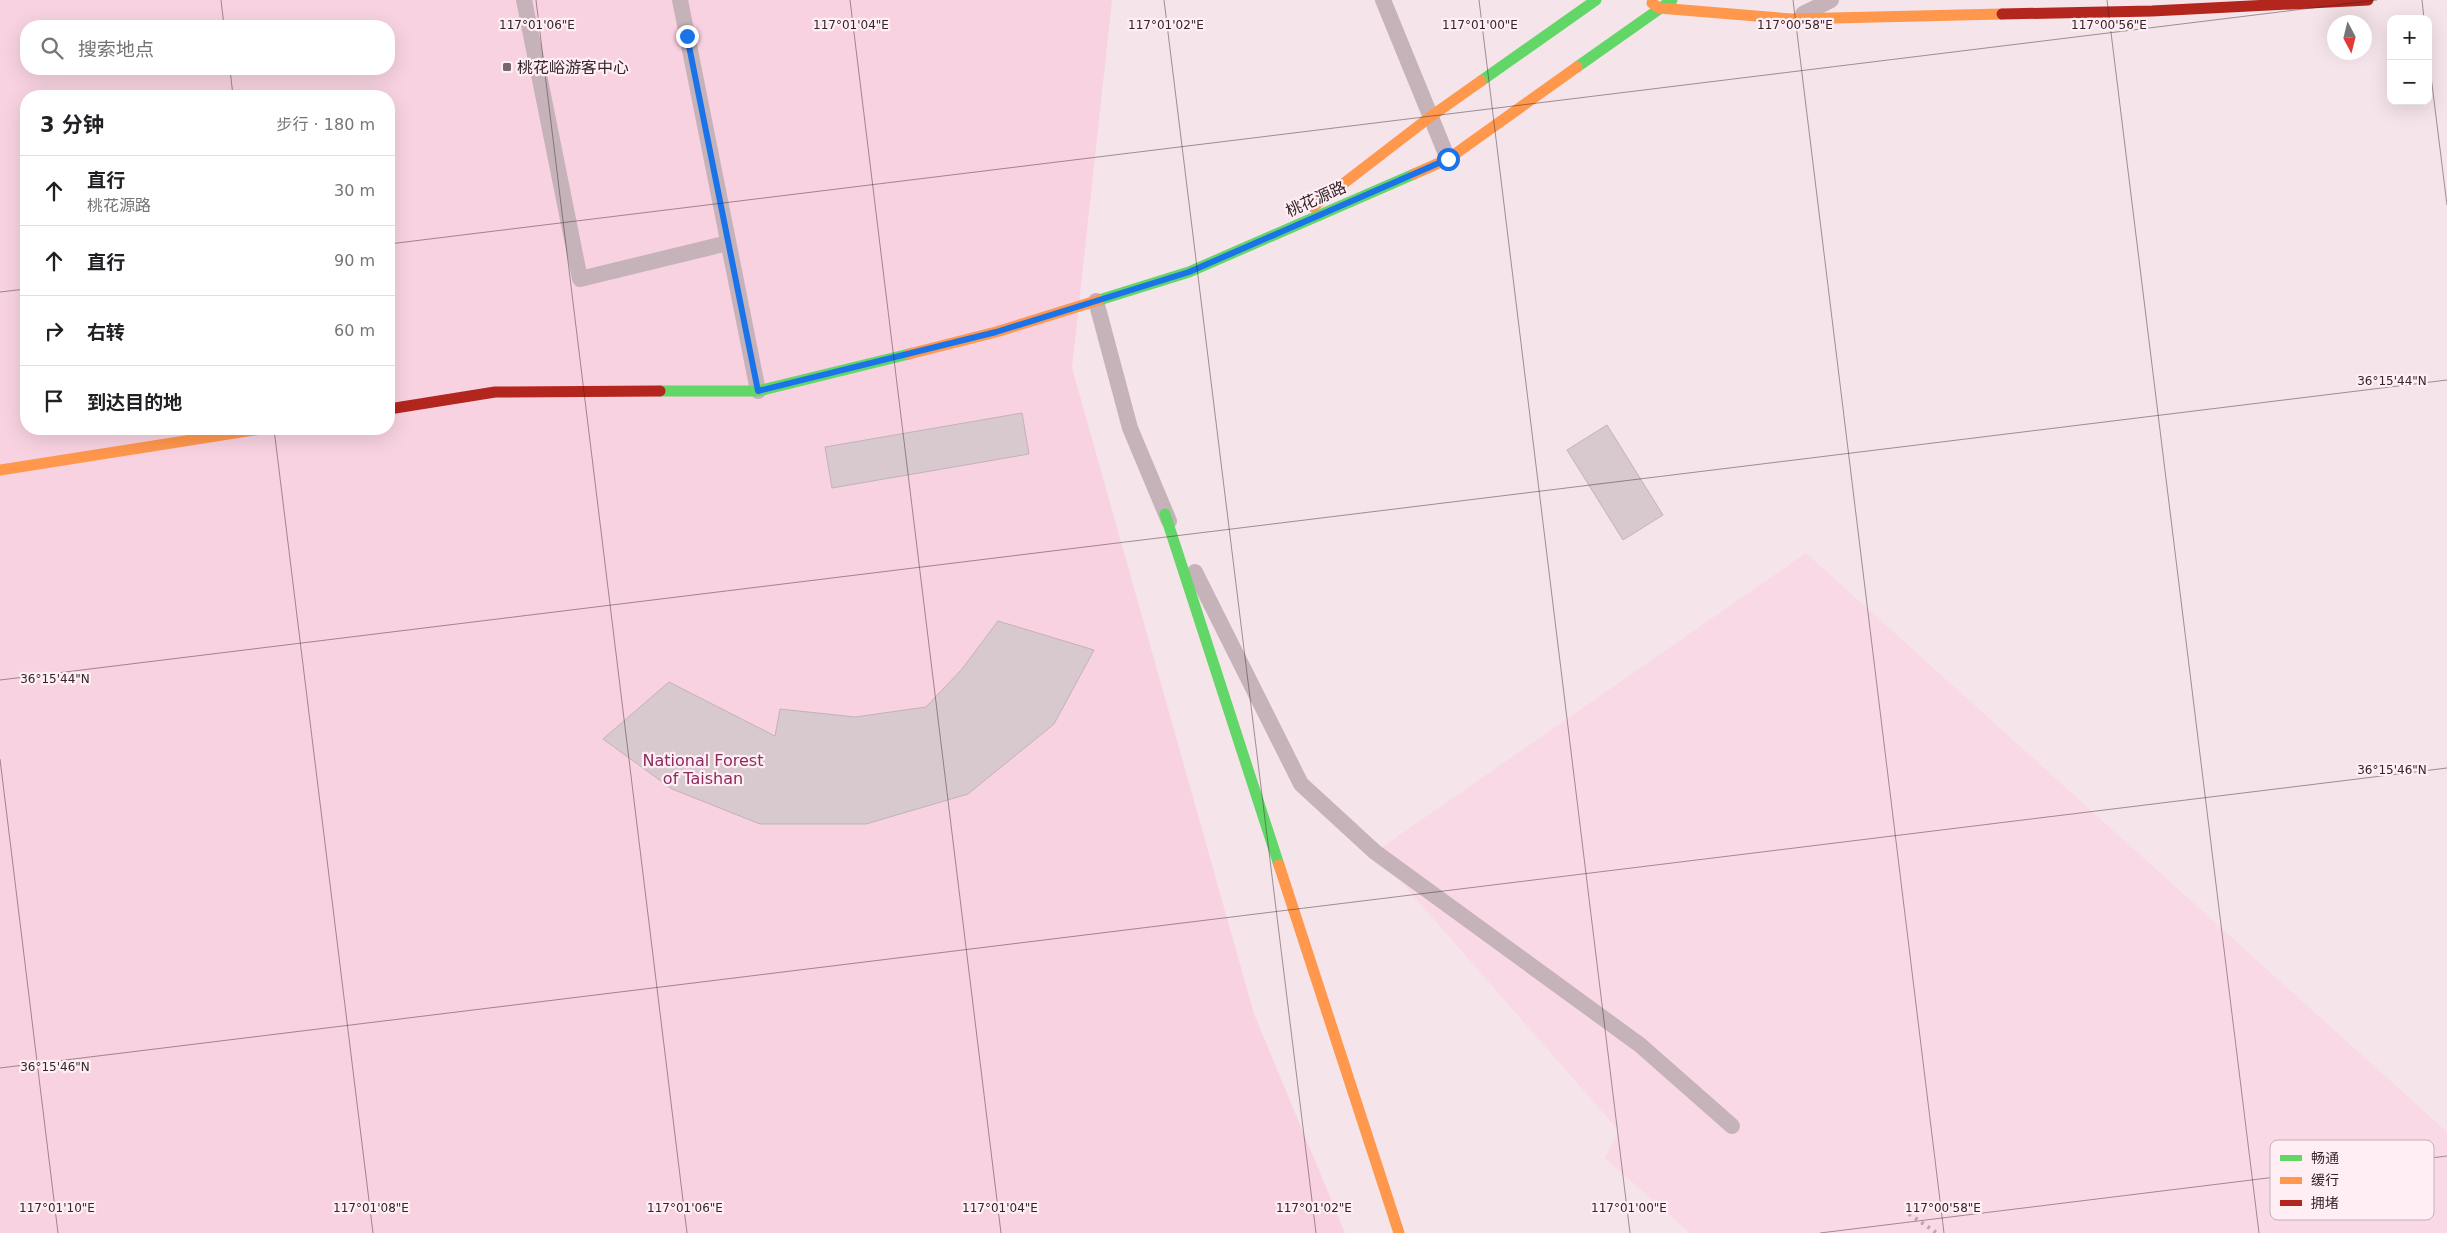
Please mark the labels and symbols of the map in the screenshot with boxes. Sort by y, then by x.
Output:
north arrow [2327,15,2372,60]
text: 117°01'06"E [499,18,575,32]
text: 117°01'04"E [813,18,889,32]
text: 117°01'02"E [1128,18,1204,32]
text: 117°01'00"E [1442,18,1518,32]
text: 117°00'58"E [1757,18,1833,32]
text: 117°00'56"E [2071,18,2147,32]
route end [676,25,699,48]
place label: 桃花峪游客中心 [517,58,629,77]
marker: 桃花峪游客中心 [501,61,513,73]
route start [1437,148,1460,171]
street label: 桃花源路 [1283,177,1349,221]
text: 36°15'44"N [2357,374,2427,388]
text: 36°15'44"N [20,672,90,686]
park label: National Forest of Taishan [643,751,763,788]
text: 36°15'46"N [2357,763,2427,777]
text: 36°15'46"N [20,1060,90,1074]
legend [2270,1140,2434,1220]
text: 畅通 [2311,1150,2339,1166]
text: 缓行 [2311,1172,2339,1188]
text: 拥堵 [2311,1195,2339,1211]
text: 117°01'10"E [19,1201,95,1215]
text: 117°01'08"E [333,1201,409,1215]
text: 117°01'06"E [647,1201,723,1215]
text: 117°01'04"E [962,1201,1038,1215]
text: 117°01'02"E [1276,1201,1352,1215]
text: 117°01'00"E [1591,1201,1667,1215]
text: 117°00'58"E [1905,1201,1981,1215]

